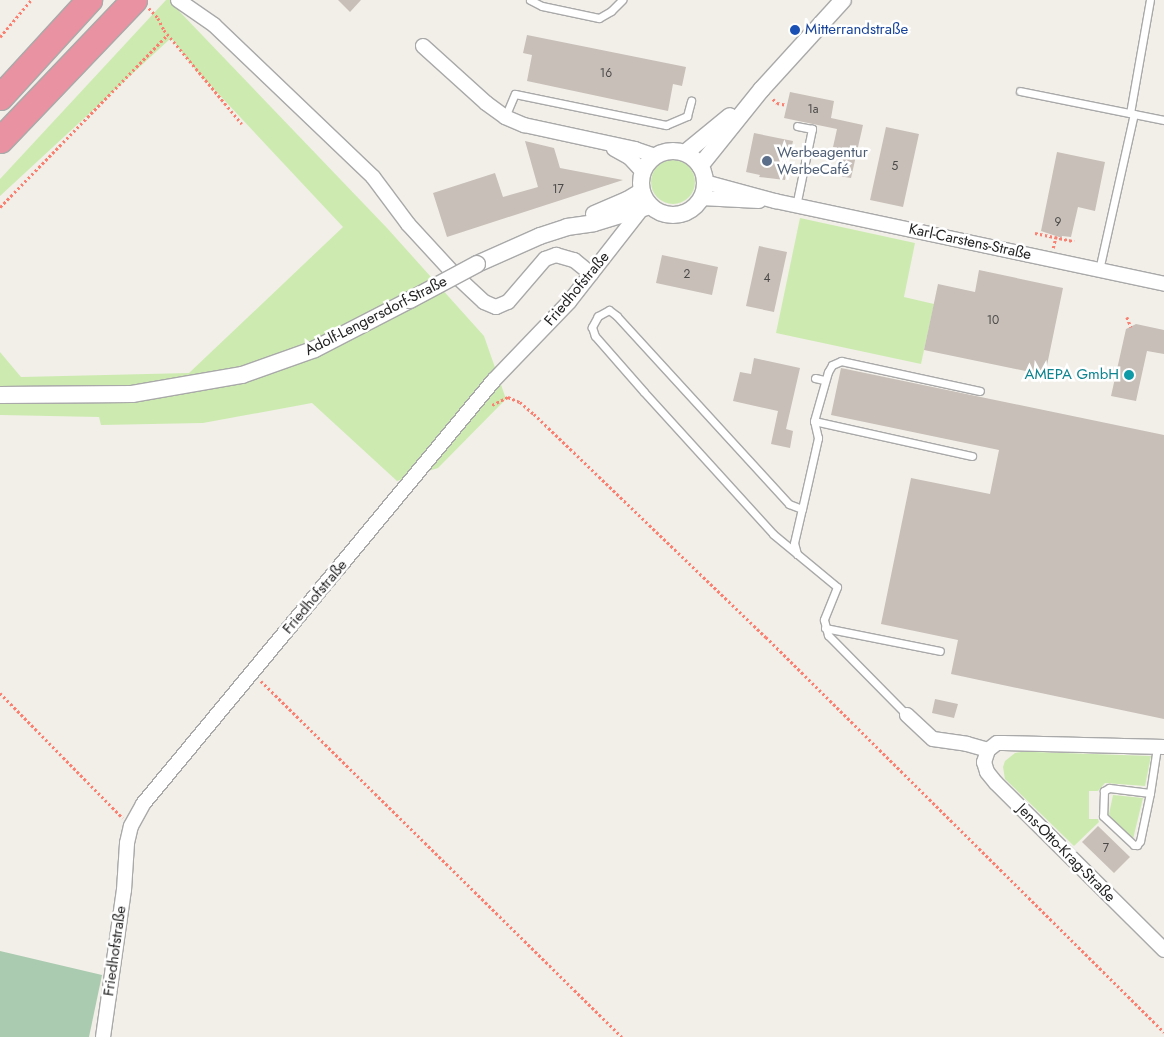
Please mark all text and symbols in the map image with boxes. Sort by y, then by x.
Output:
place label: Mitterrandstraße [805,21,908,39]
marker: Mitterrandstraße [789,24,801,36]
house number: 16 [600,67,612,81]
house number: 1a [807,103,819,117]
place label: Werbeagentur WerbeCafé [777,143,868,178]
marker: Werbeagentur WerbeCafé [761,155,773,167]
house number: 5 [892,160,898,174]
house number: 17 [552,183,564,197]
house number: 9 [1055,216,1061,230]
street label: Karl-Carstens-Straße [907,220,1033,264]
street label: Friedhofstraße [541,248,613,330]
house number: 2 [684,268,690,282]
street label: Adolf-Lengersdorf-Straße [302,272,450,360]
house number: 4 [764,272,770,286]
house number: 10 [987,314,999,328]
place label: AMEPA GmbH [1025,366,1119,384]
marker: AMEPA GmbH [1123,369,1135,381]
street label: Friedhofstraße [279,556,351,638]
street label: Jens-Otto-Krag-Straße [1013,800,1119,906]
house number: 7 [1103,842,1109,856]
street label: Friedhofstraße [100,905,130,997]

